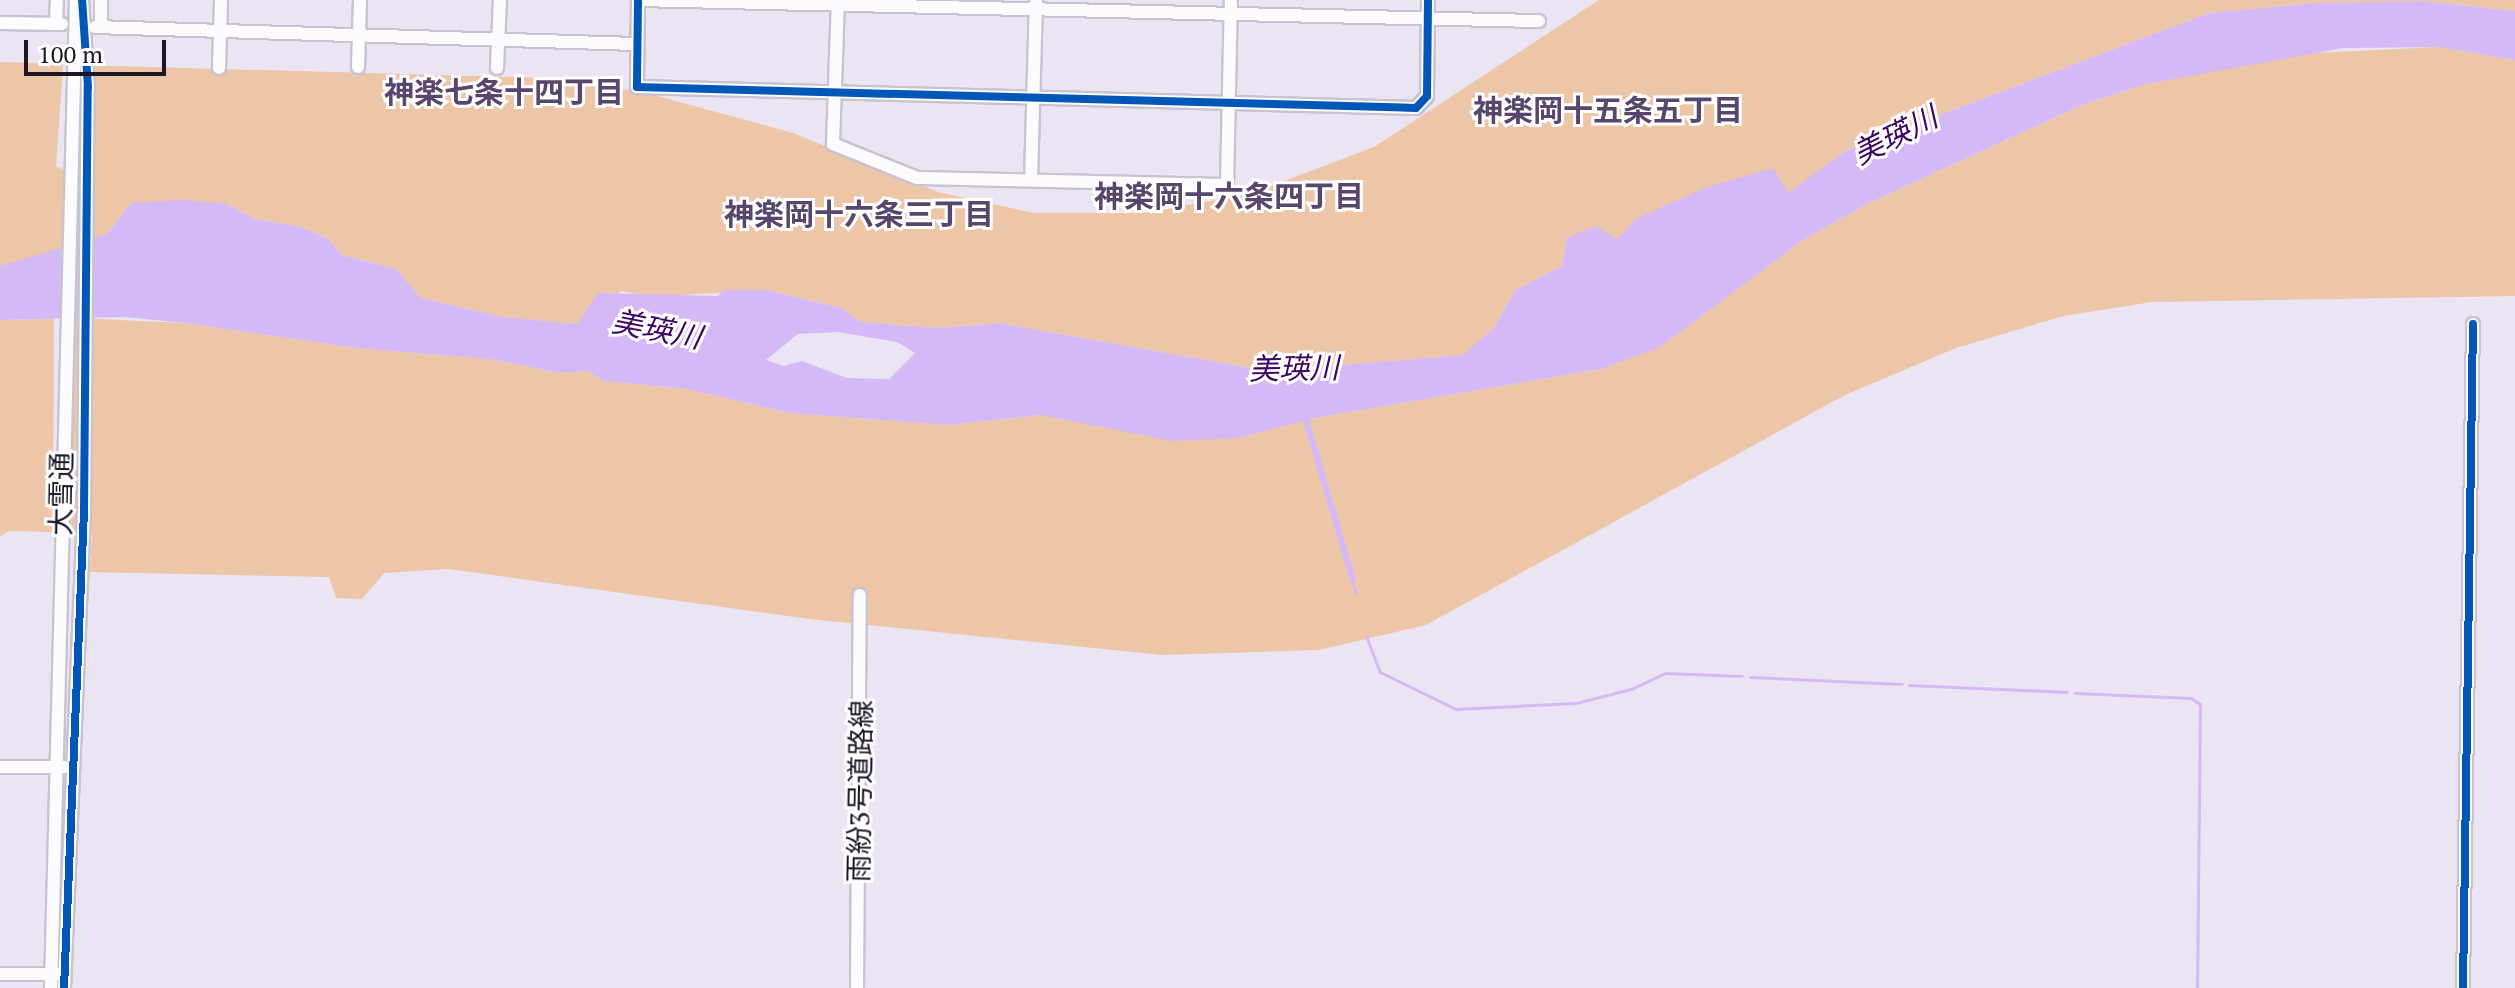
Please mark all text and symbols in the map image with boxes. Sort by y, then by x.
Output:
scale bar [28,24,170,74]
text: 100 m [38,38,103,70]
district label: 神楽七条十四丁目 [384,74,624,110]
district label: 神楽岡十五条五丁目 [1473,92,1743,128]
water label: 美瑛川 [1847,99,1943,171]
district label: 神楽岡十六条四丁目 [1094,178,1364,214]
district label: 神楽岡十六条三丁目 [724,196,994,232]
water label: 美瑛川 [609,303,705,355]
water label: 美瑛川 [1249,349,1339,387]
street label: 大雪通 [43,452,79,536]
street label: 雨紛3号道路線 [842,699,878,883]

